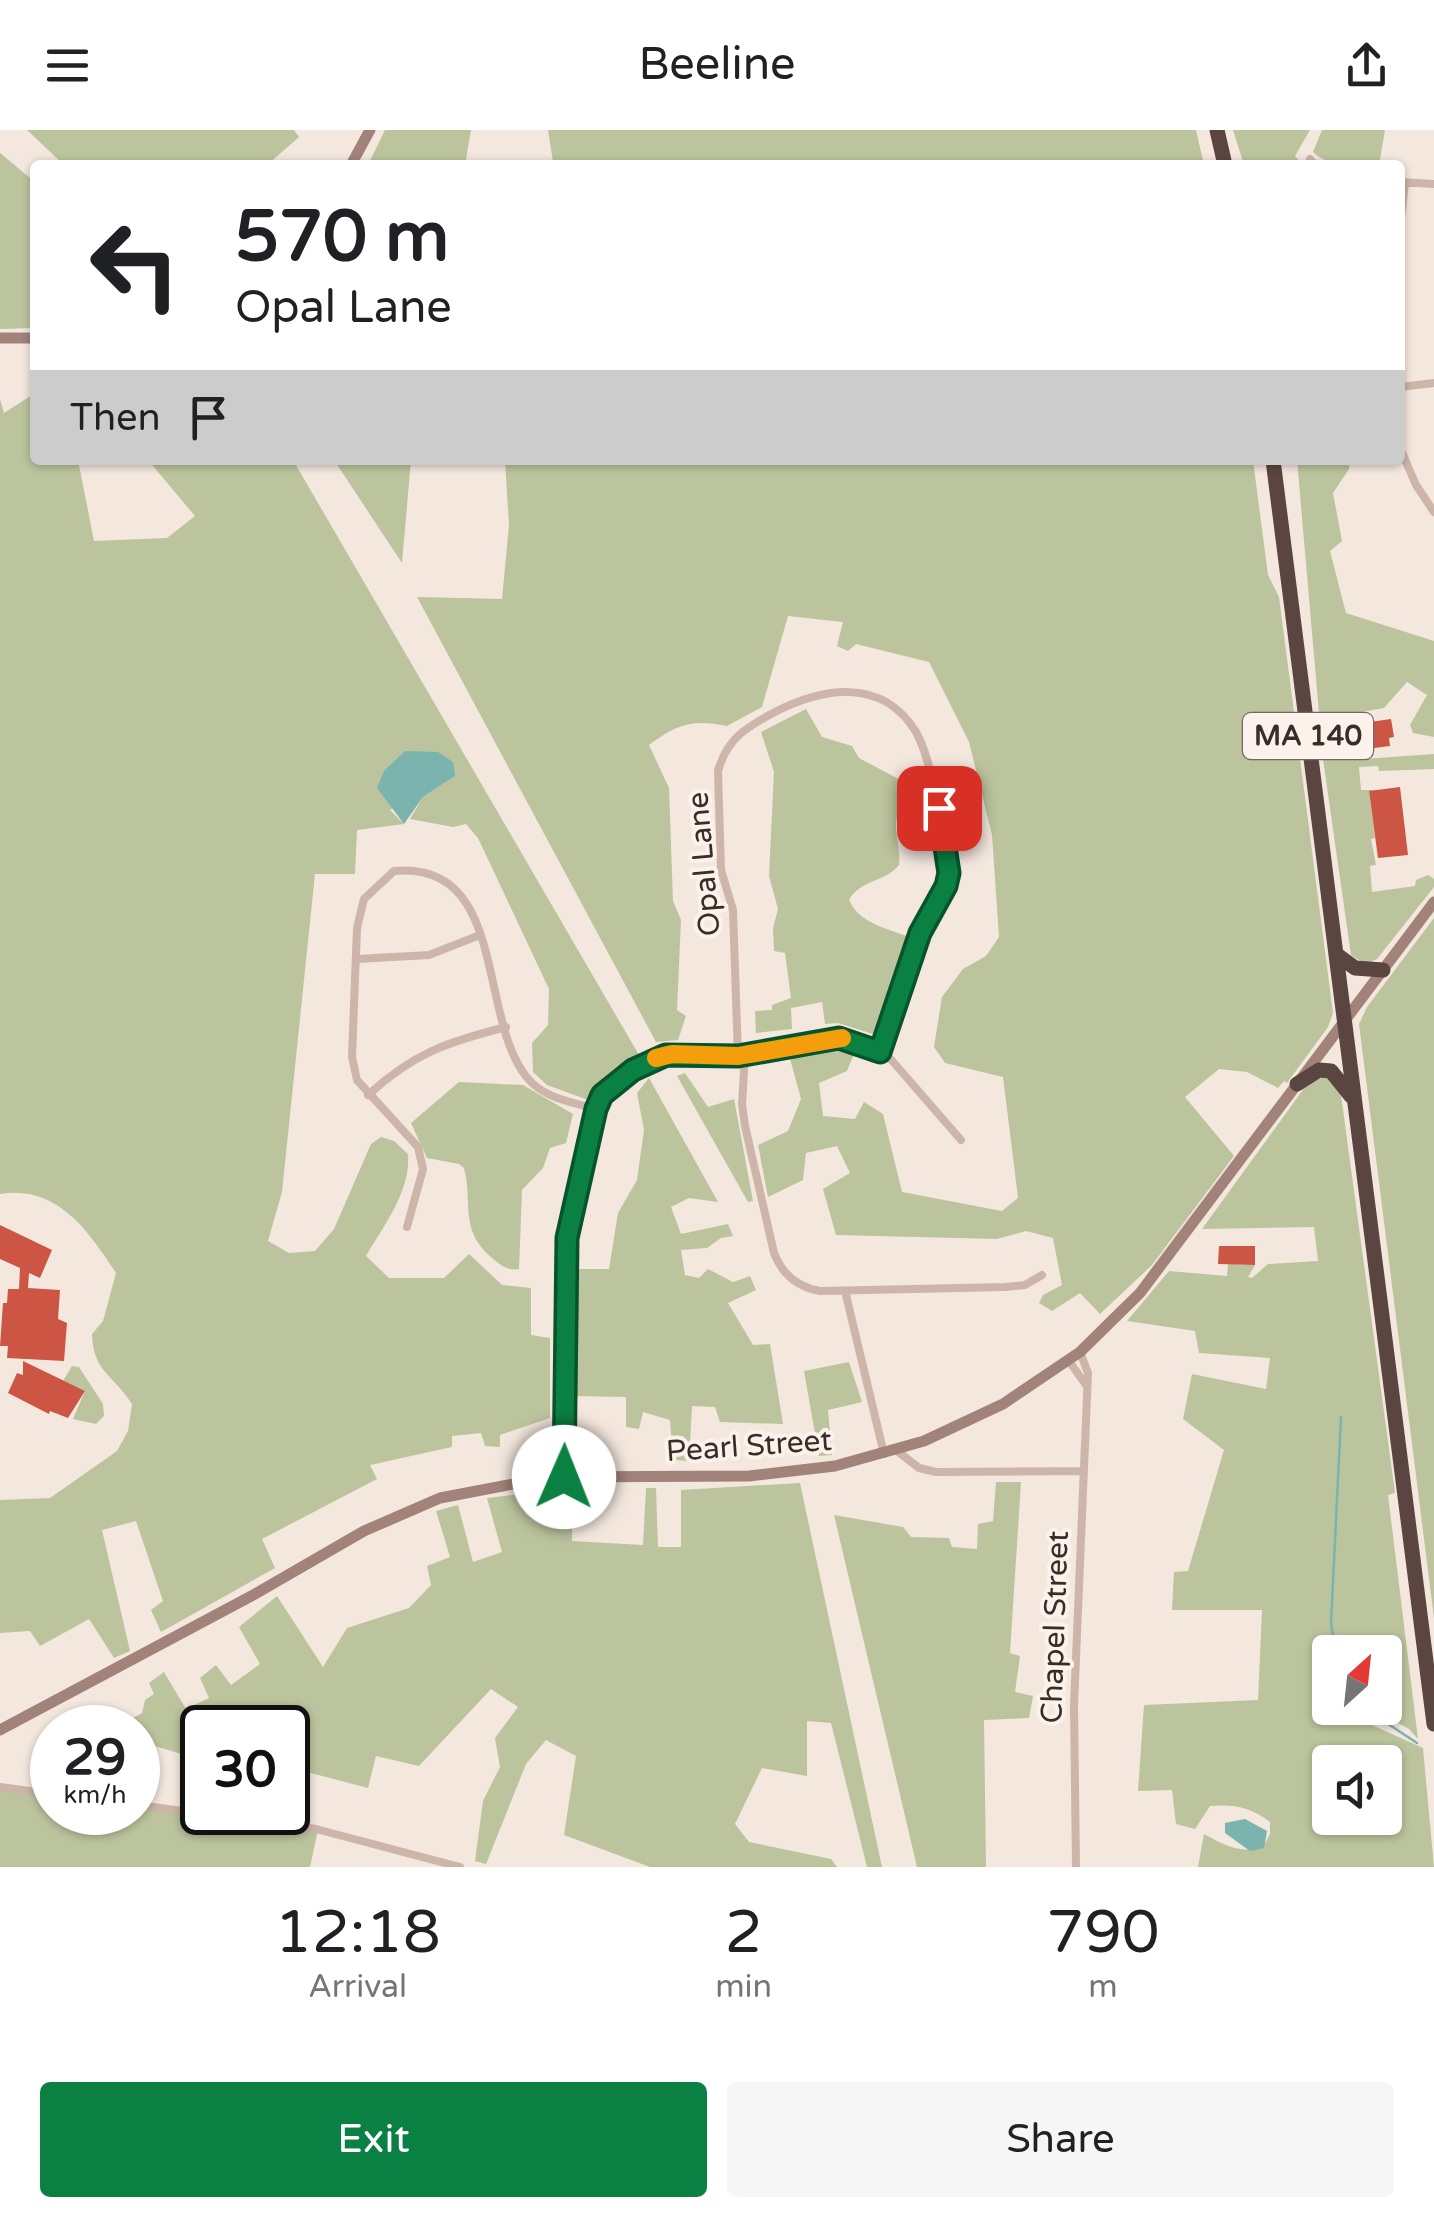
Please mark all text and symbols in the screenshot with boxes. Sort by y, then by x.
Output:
icon: menu [40,38,95,93]
text: Beeline [638,38,796,92]
icon: share [1339,38,1394,93]
text: 570 m [235,196,449,280]
icon: left [70,200,200,330]
text: Opal Lane [235,281,452,335]
icon: arrive [181,390,236,445]
text: Then [70,395,161,441]
road number: MA 140 [1243,713,1373,759]
pin [897,766,982,851]
icon: arrive [912,781,967,836]
street label: Opal Lane [679,790,729,938]
street label: Pearl Street [665,1422,833,1470]
position arrow [512,1425,616,1529]
street label: Chapel Street [1033,1530,1077,1724]
north arrow [1312,1635,1402,1725]
map controls [1312,1635,1402,1835]
speed limit sign: 30 [180,1705,310,1835]
text: 29 [64,1728,126,1788]
button: sound [1312,1745,1402,1835]
text: km/h [64,1780,126,1810]
text: 12:18 [274,1897,441,1969]
text: 2 [725,1897,762,1969]
text: 790 [1046,1897,1160,1969]
text: Arrival [308,1968,407,2006]
text: min [715,1968,772,2006]
text: m [1088,1968,1118,2006]
button: Exit [40,2082,707,2197]
button: Share [727,2082,1394,2197]

